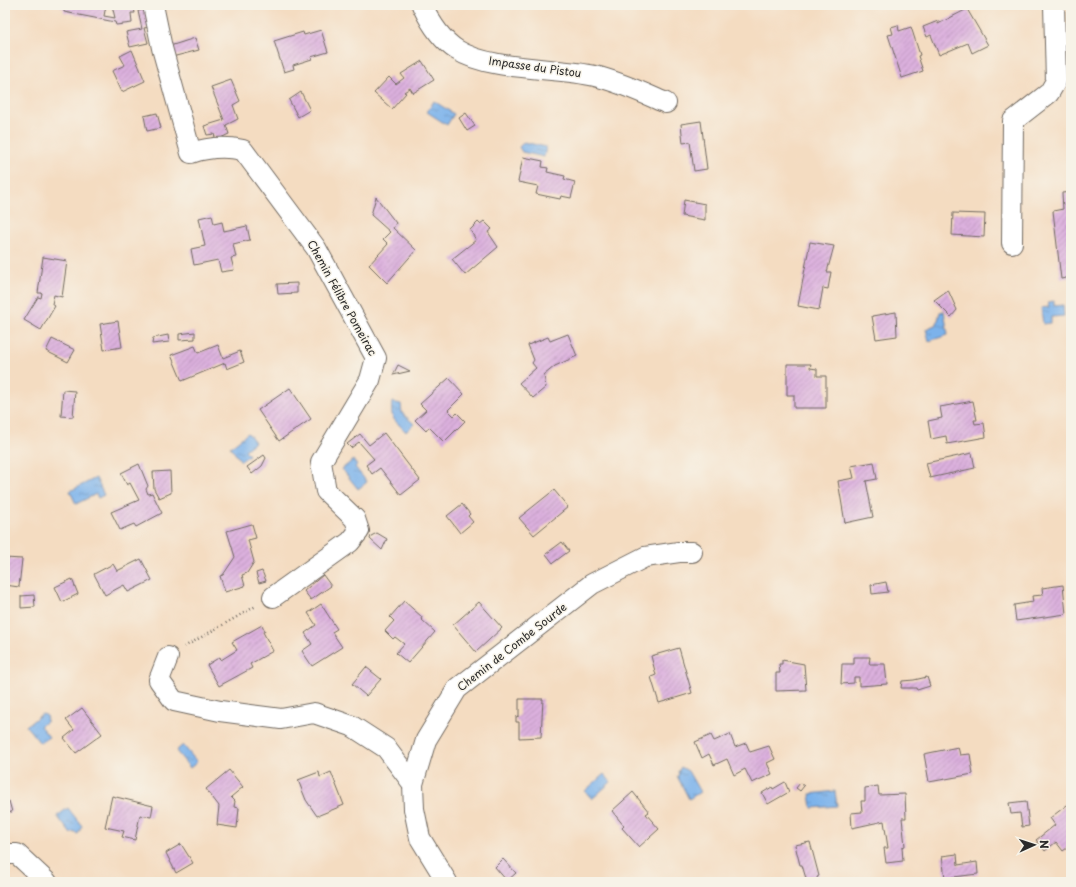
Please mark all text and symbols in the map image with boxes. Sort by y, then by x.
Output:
street label: Impasse du Pistou [488,52,582,81]
street label: Chemin Félibre Pomeirac [303,237,382,359]
street label: Chemin de Combe Sourde [453,598,570,695]
north arrow [1014,825,1054,865]
text: N [1036,840,1053,850]

